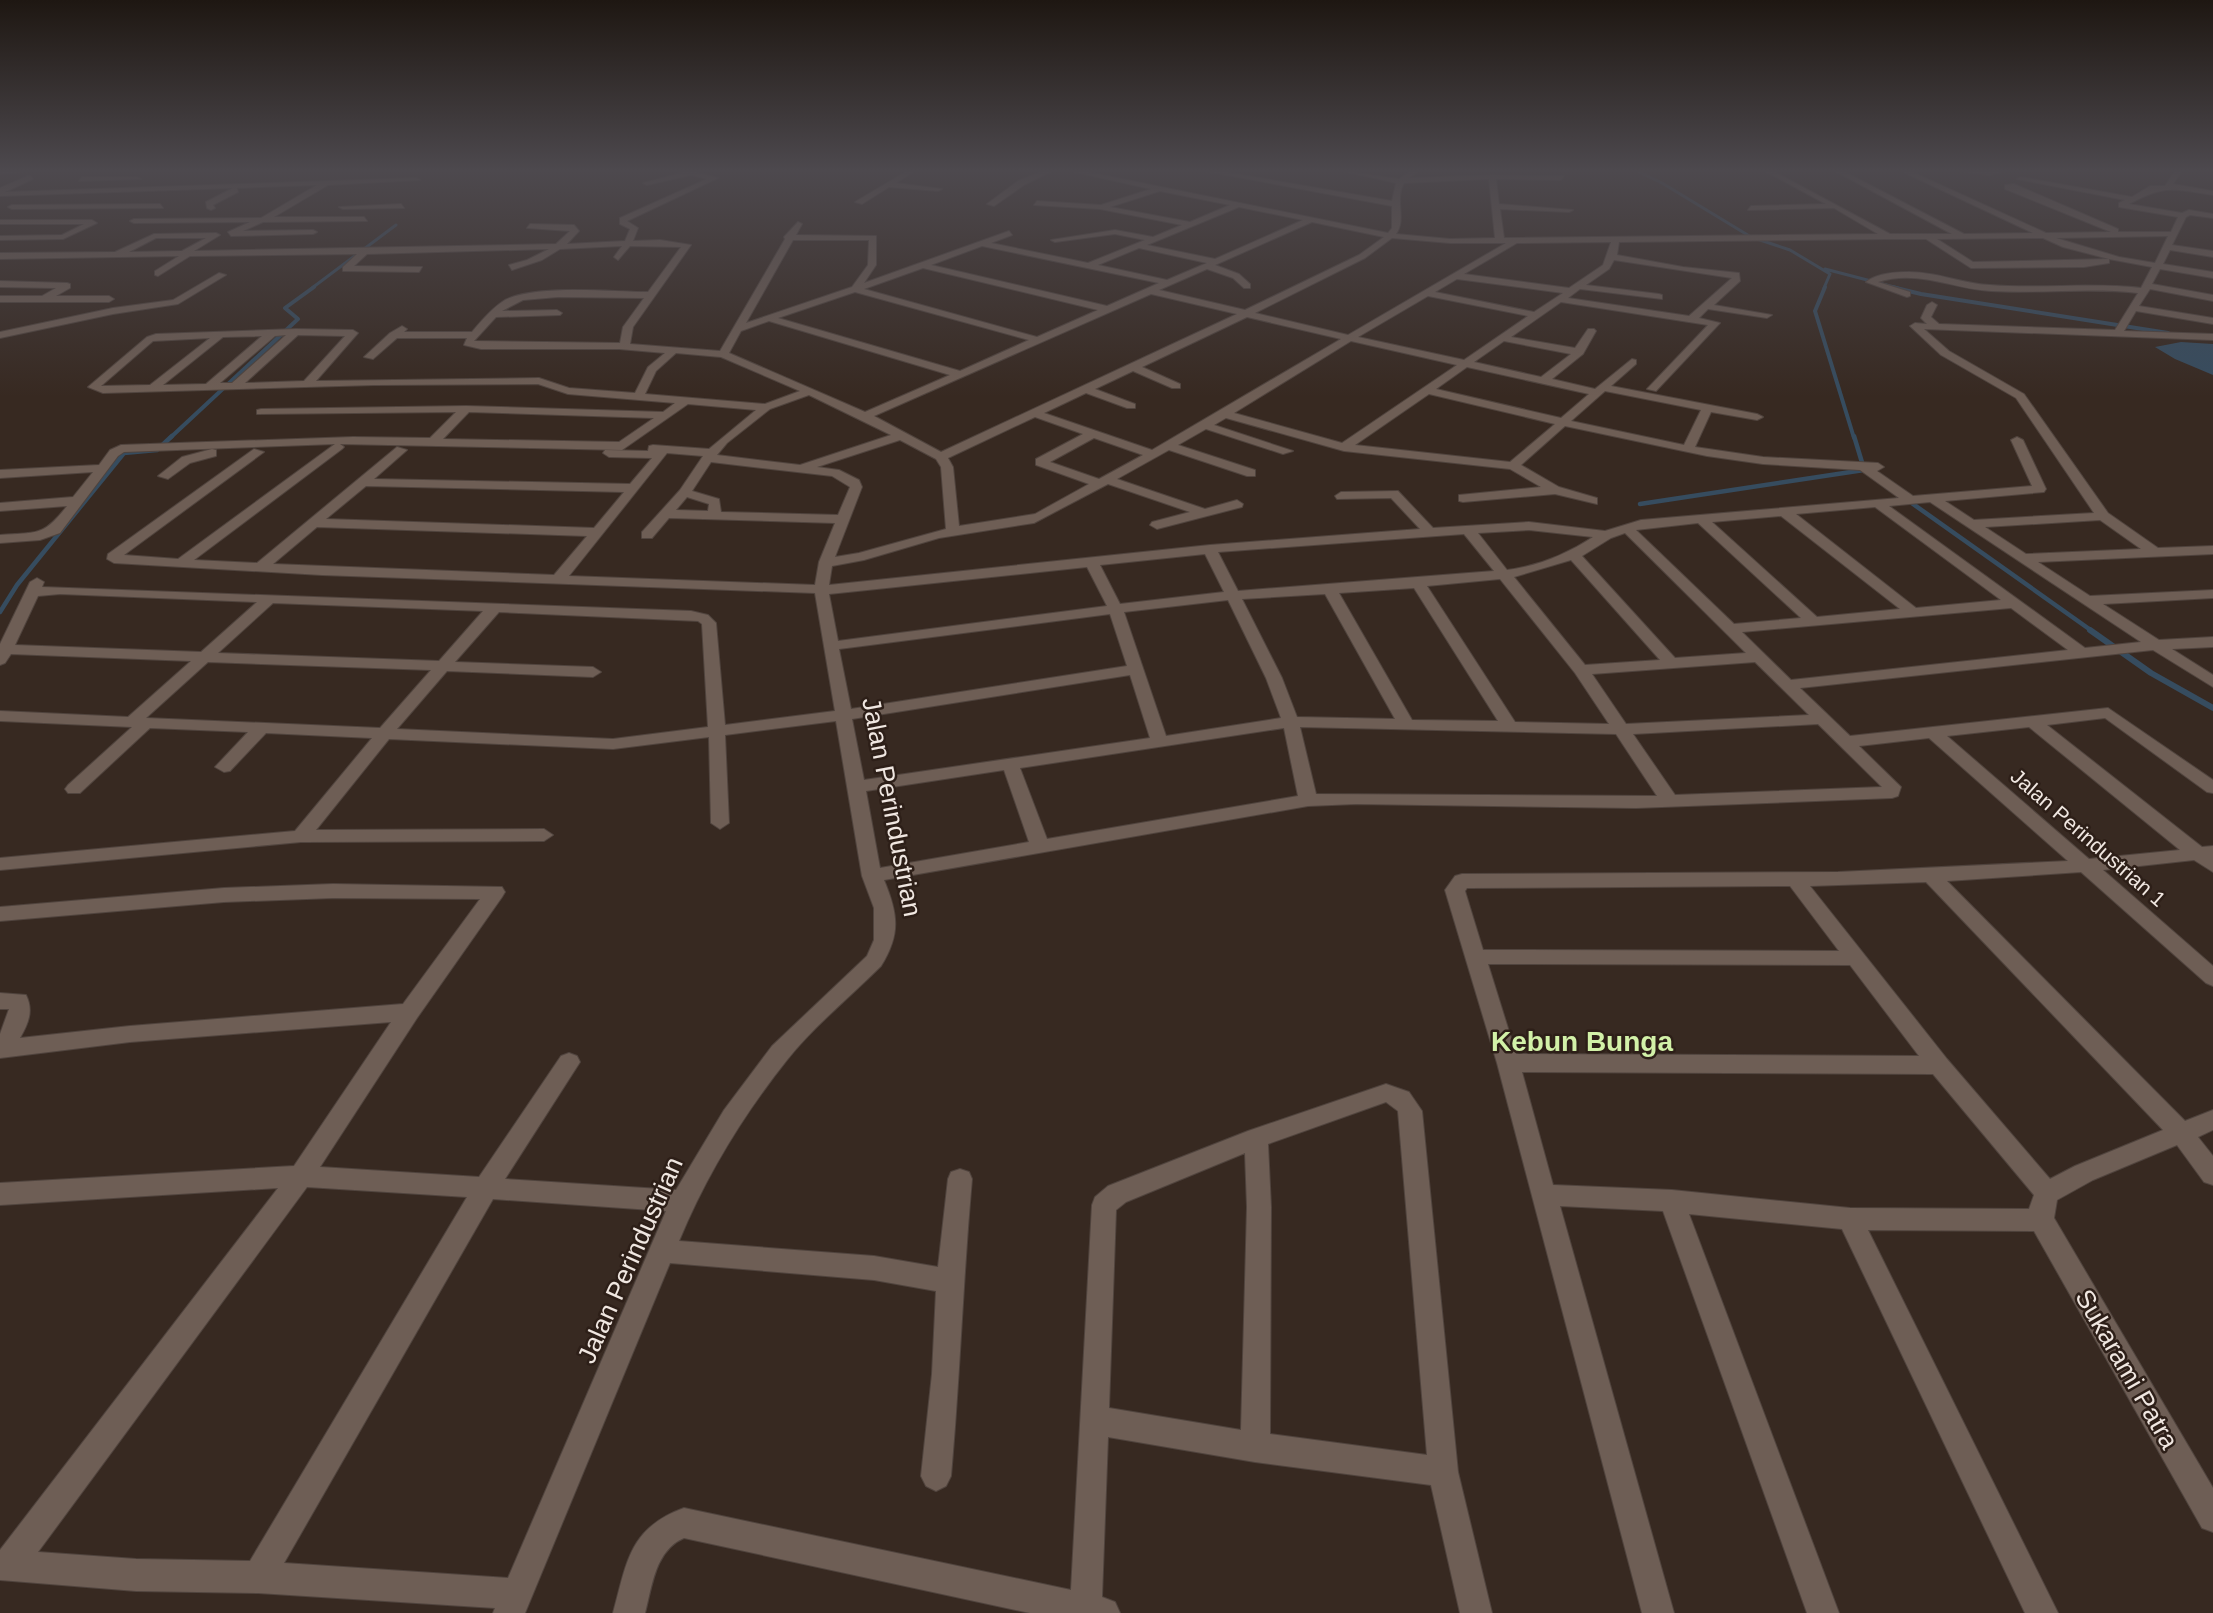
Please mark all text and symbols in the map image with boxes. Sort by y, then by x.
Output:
street label: Jalan Perindustrian [856,695,928,919]
street label: Jalan Perindustrian 1 [2006,764,2170,911]
district label: Kebun Bunga [1491,1026,1673,1057]
street label: Jalan Perindustrian [571,1152,689,1368]
street label: Sukarami Patra [2069,1284,2185,1455]

